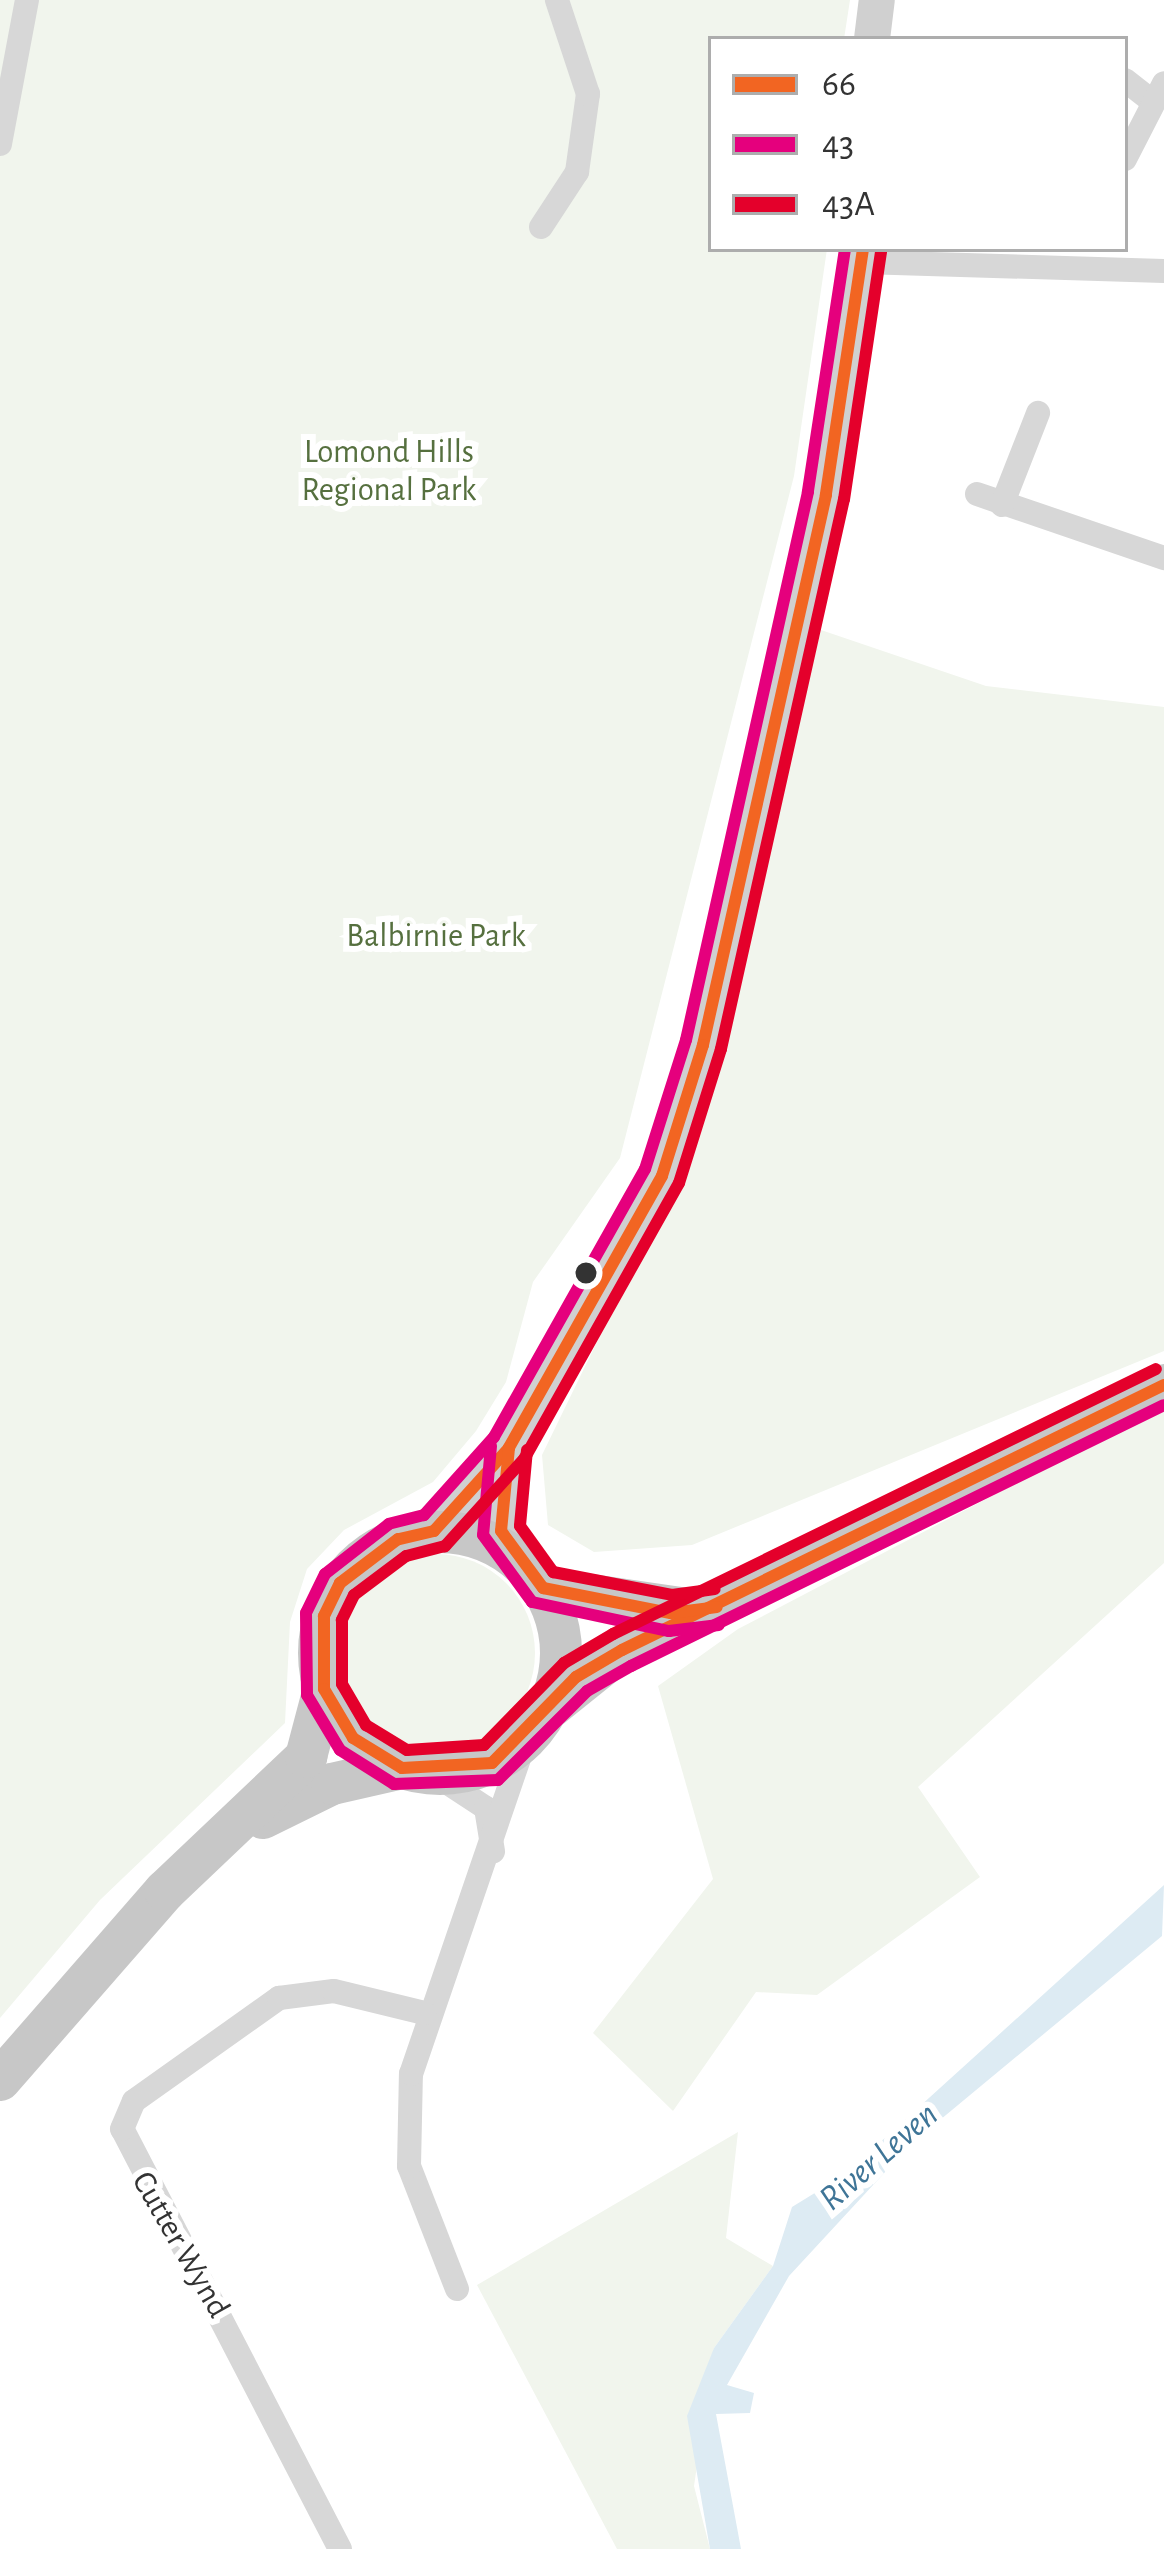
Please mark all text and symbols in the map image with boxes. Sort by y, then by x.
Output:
legend [708,36,1128,252]
text: 66 [822,66,856,102]
text: 43 [822,126,854,162]
text: 43A [822,186,875,222]
park label: Lomond Hills Regional Park [302,433,476,511]
park label: Balbirnie Park [346,917,526,957]
unlabelled marker [575,1262,597,1284]
water label: River Leven [811,2094,947,2220]
street label: Cutter Wynd [122,2165,238,2325]

